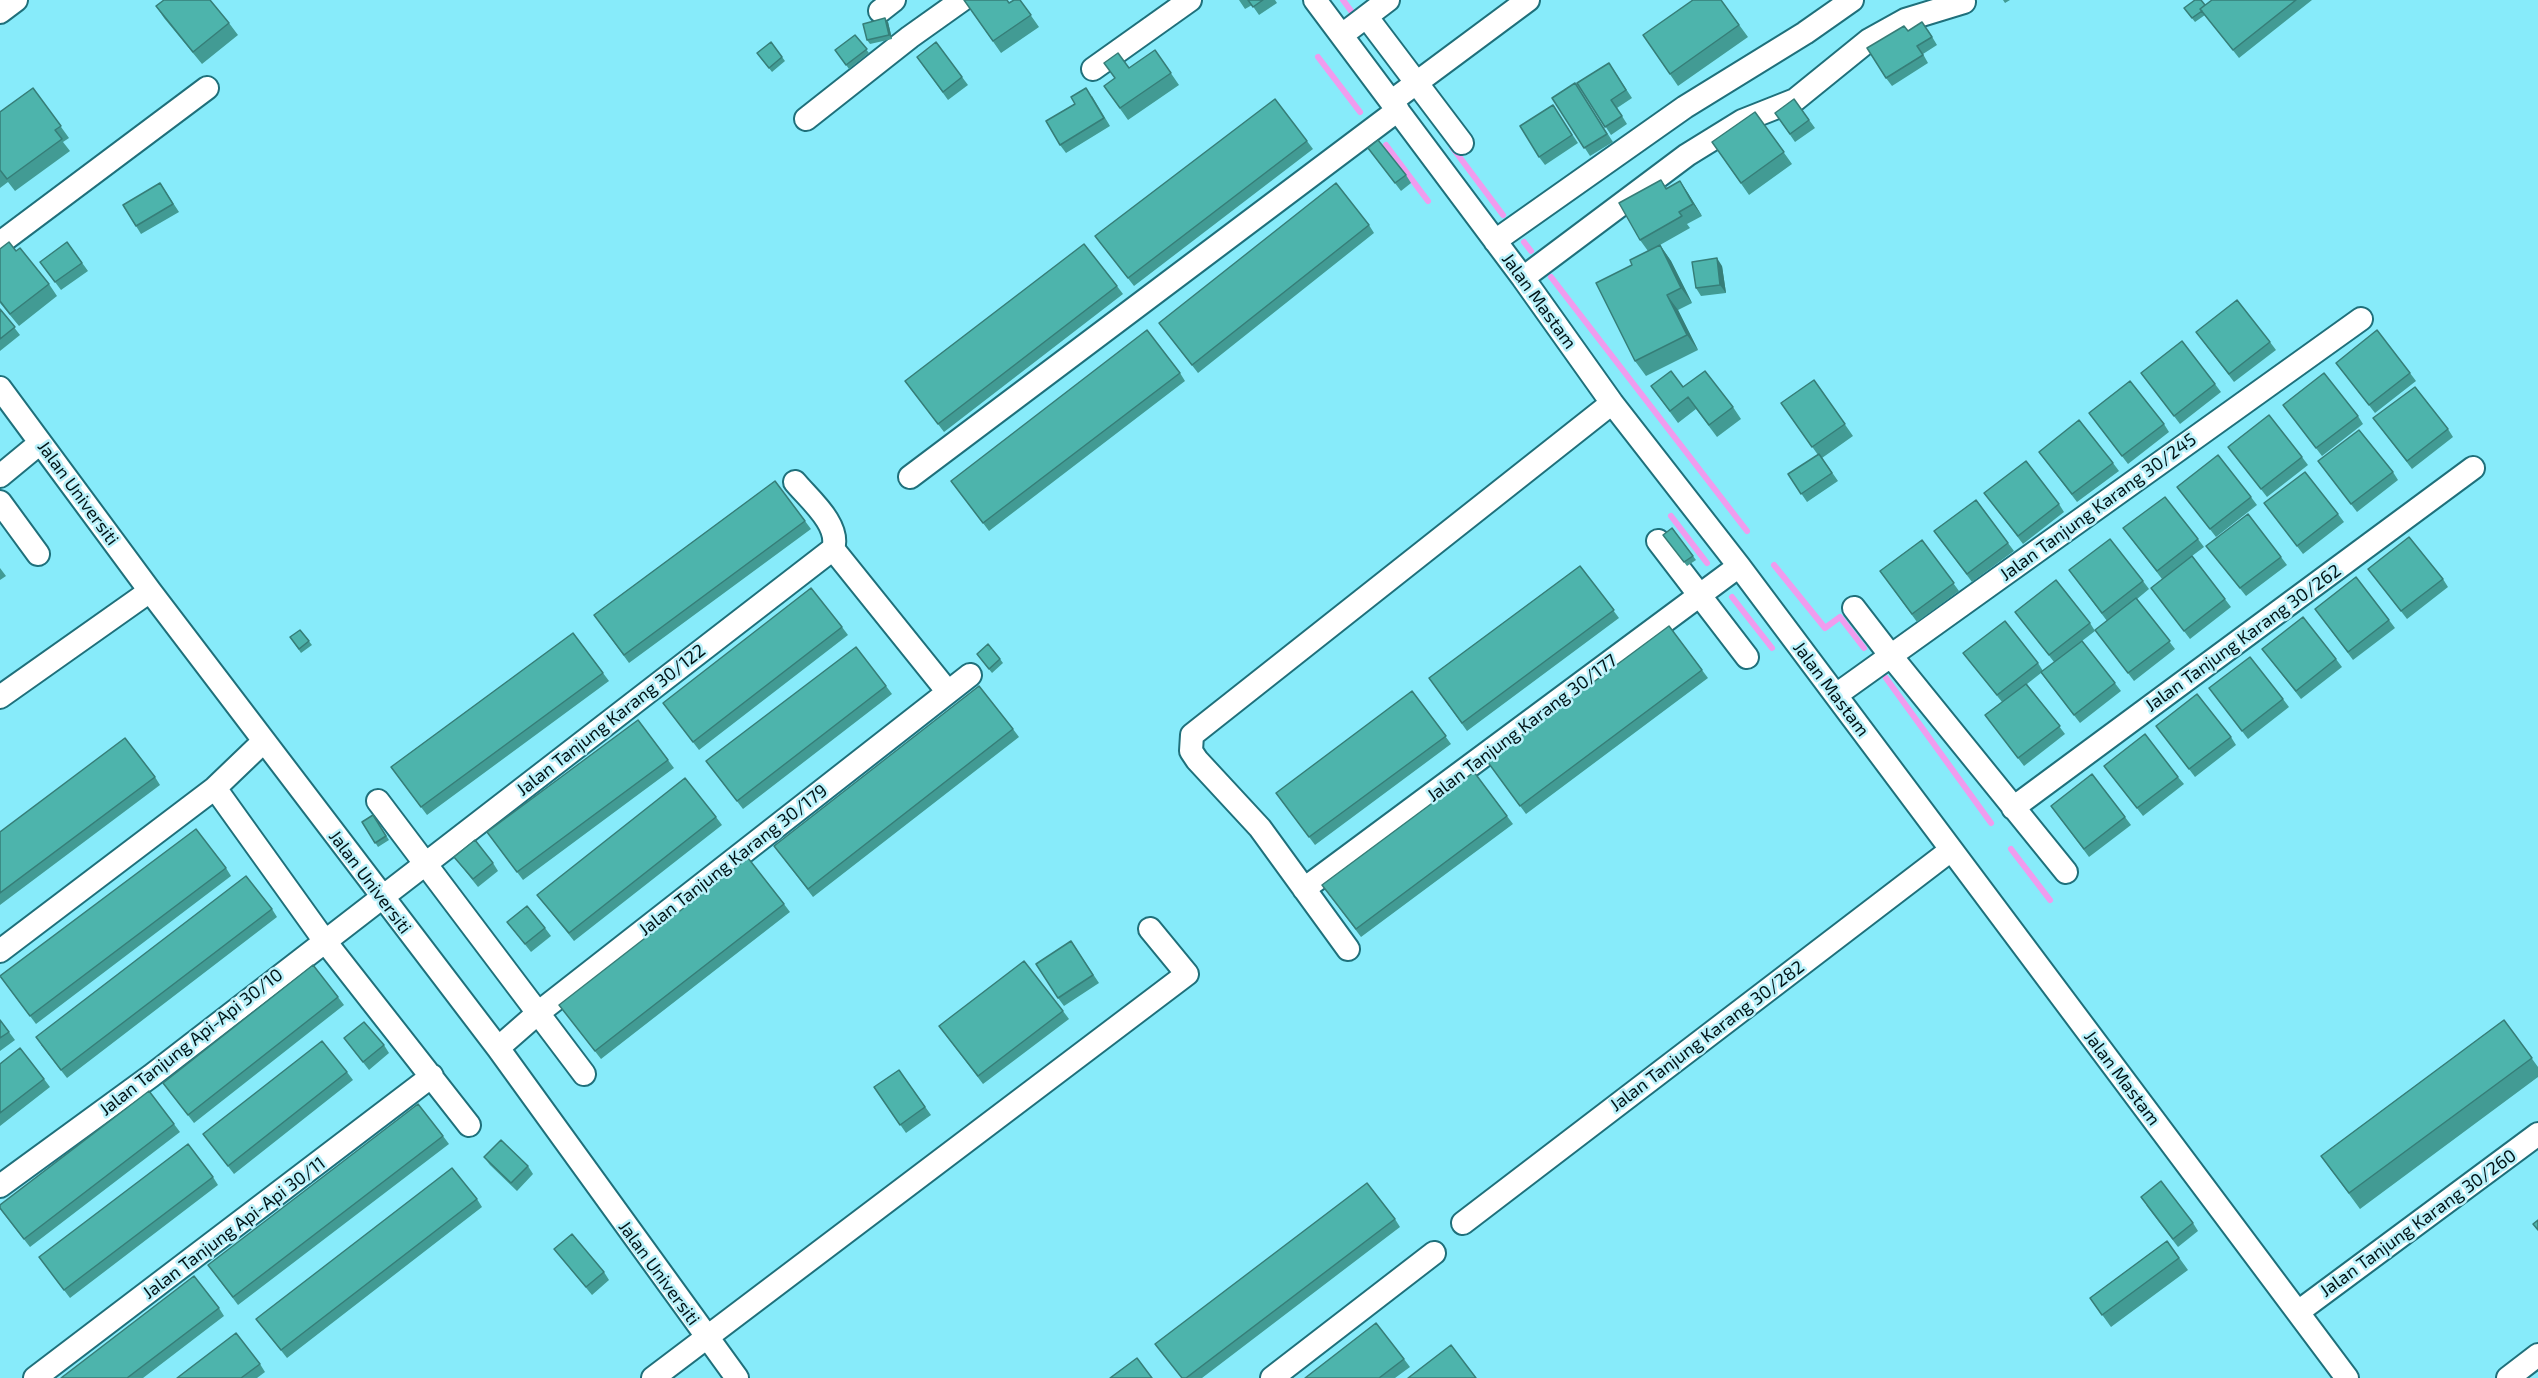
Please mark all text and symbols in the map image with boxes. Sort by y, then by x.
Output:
street label: Jalan Mastam [1497,249,1581,353]
street label: Jalan Tanjung Karang 30/245 [1996,429,2200,585]
street label: Jalan Universiti [33,437,123,549]
street label: Jalan Tanjung Karang 30/262 [2141,560,2345,716]
street label: Jalan Mastam [1788,637,1874,741]
street label: Jalan Tanjung Karang 30/122 [512,640,710,800]
street label: Jalan Tanjung Karang 30/177 [1423,650,1621,806]
street label: Jalan Tanjung Karang 30/179 [635,780,831,940]
street label: Jalan Universiti [324,826,416,938]
street label: Jalan Tanjung Karang 30/282 [1606,956,1808,1116]
street label: Jalan Tanjung Api-Api 30/10 [95,964,287,1120]
street label: Jalan Mastam [2079,1026,2165,1130]
street label: Jalan Tanjung Karang 30/260 [2316,1144,2520,1302]
street label: Jalan Tanjung Api-Api 30/11 [139,1152,329,1304]
street label: Jalan Universiti [614,1217,704,1329]

